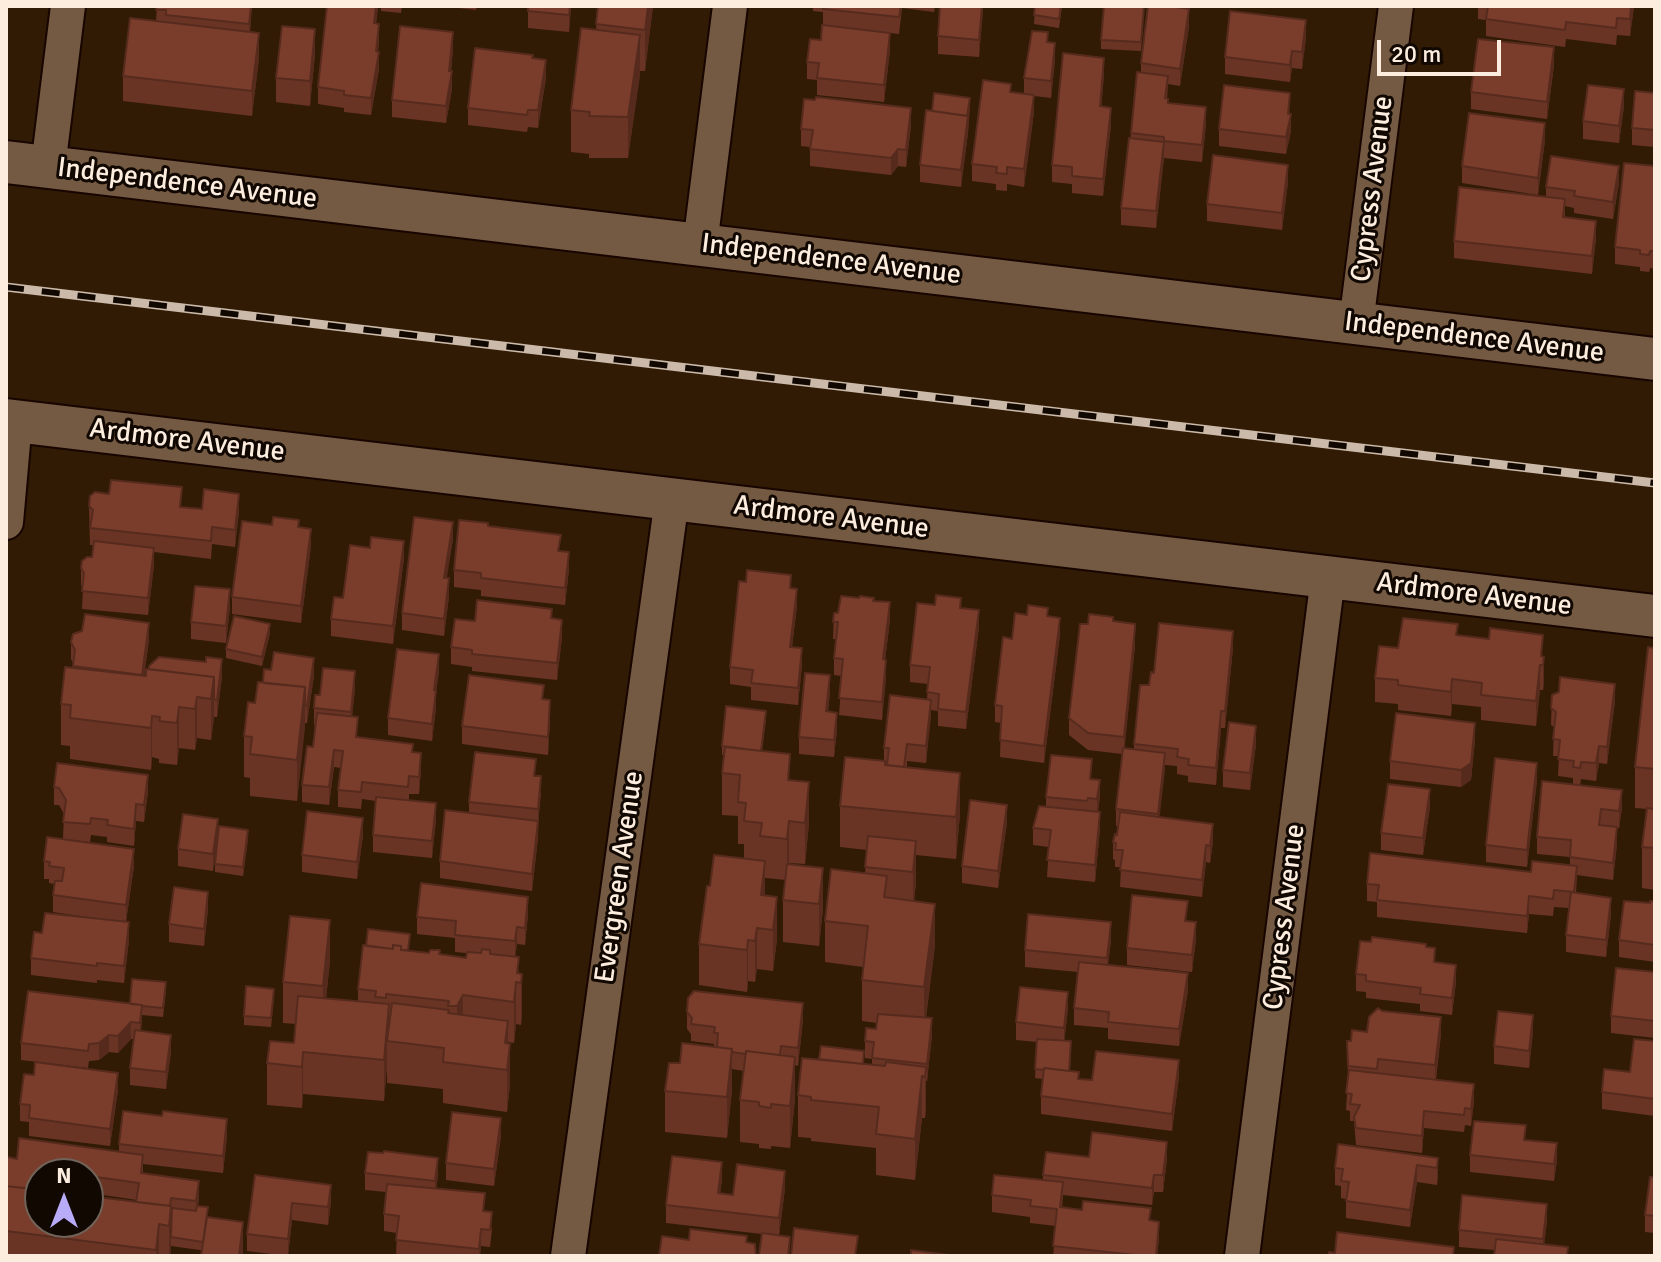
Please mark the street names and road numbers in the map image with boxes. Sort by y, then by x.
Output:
street label: Cypress Avenue [1345,94,1401,284]
street label: Independence Avenue [55,151,319,217]
street label: Independence Avenue [699,227,963,293]
street label: Independence Avenue [1342,305,1606,371]
street label: Ardmore Avenue [87,412,287,470]
street label: Ardmore Avenue [731,489,931,547]
street label: Ardmore Avenue [1374,566,1574,624]
street label: Evergreen Avenue [589,769,651,985]
street label: Cypress Avenue [1257,822,1313,1012]

